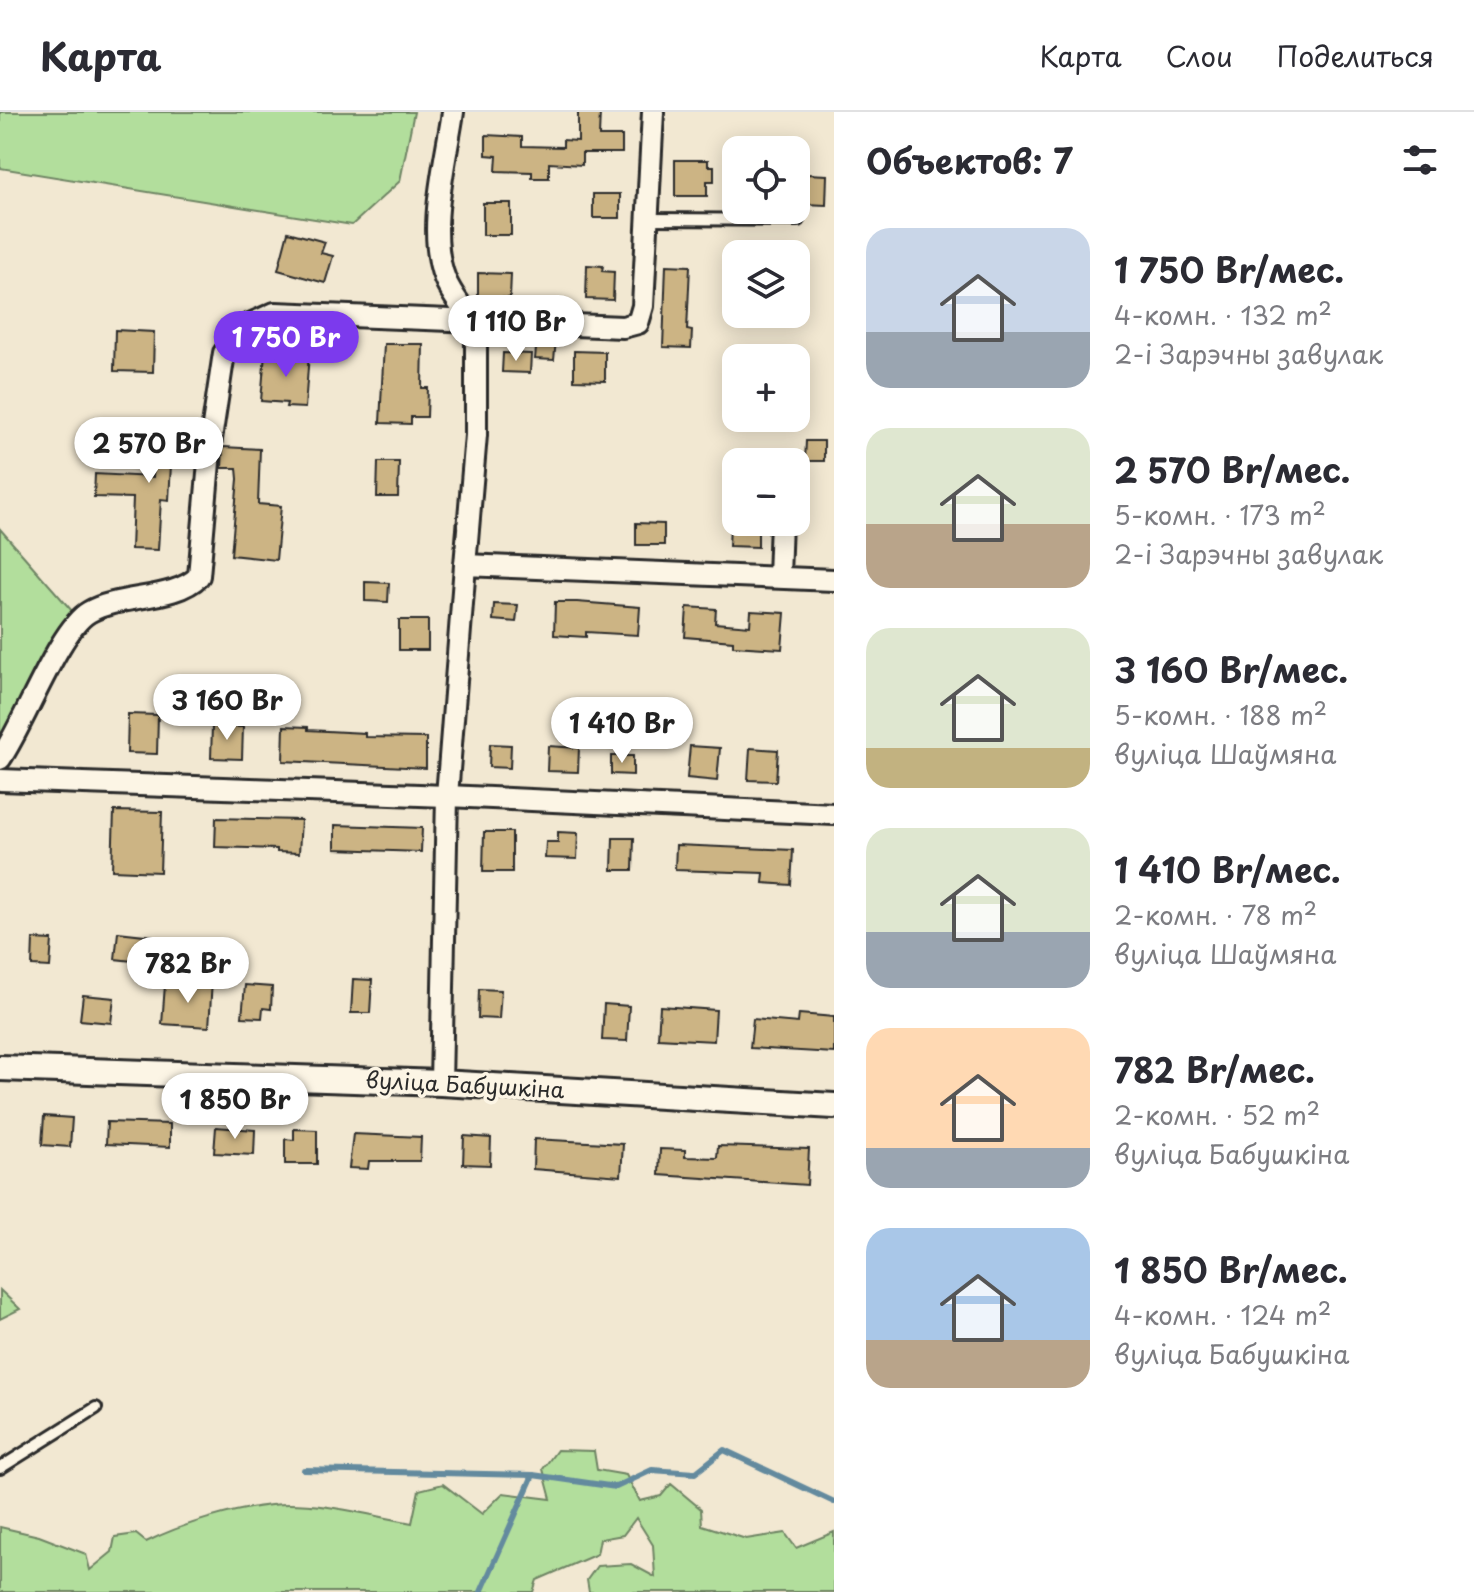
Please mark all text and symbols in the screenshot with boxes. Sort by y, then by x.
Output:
text: Карта [40,27,162,84]
text: Карта [1039,34,1122,77]
text: Слои [1166,34,1233,77]
text: Поделиться [1277,34,1434,77]
text: Объектов: 7 [866,134,1073,186]
map controls [722,136,810,536]
button: locate [722,136,810,224]
icon: filters [1398,138,1442,182]
button: layers [722,240,810,328]
text: 1 750 Br/мес. [1114,243,1344,295]
icon: home [930,260,1026,356]
pin: 1 110 Br [433,295,599,363]
text: 4-комн. · 132 m² [1114,295,1332,334]
text: 1 110 Br [466,301,566,340]
pin: 1 750 Br [203,311,369,379]
text: 1 750 Br [232,317,340,356]
text: 2-і Зарэчны завулак [1114,334,1383,373]
button: + [722,344,810,432]
pin: 2 570 Br [66,417,232,485]
text: 2 570 Br [92,423,206,462]
text: 2 570 Br/мес. [1114,443,1351,495]
button: − [722,448,810,536]
icon: home [930,460,1026,556]
text: 5-комн. · 173 m² [1114,495,1326,534]
text: 2-і Зарэчны завулак [1114,534,1383,573]
text: 3 160 Br/мес. [1114,643,1348,695]
icon: home [930,660,1026,756]
pin: 3 160 Br [144,674,310,742]
text: 3 160 Br [171,680,283,719]
text: 5-комн. · 188 m² [1114,695,1327,734]
pin: 1 410 Br [539,697,705,765]
text: 1 410 Br [569,703,675,742]
text: вуліца Шаўмяна [1114,734,1336,773]
text: 1 410 Br/мес. [1114,843,1341,895]
icon: home [930,860,1026,956]
text: 2-комн. · 78 m² [1114,895,1317,934]
text: вуліца Шаўмяна [1114,934,1336,973]
pin: 782 Br [123,937,253,1005]
text: 782 Br [145,943,231,982]
text: 782 Br/мес. [1114,1043,1315,1095]
icon: home [930,1060,1026,1156]
street label: вуліца Бабушкіна [365,1062,566,1105]
pin: 1 850 Br [152,1073,318,1141]
text: 1 850 Br [179,1079,291,1118]
text: 2-комн. · 52 m² [1114,1095,1320,1134]
text: вуліца Бабушкіна [1114,1134,1349,1173]
text: 1 850 Br/мес. [1114,1243,1348,1295]
icon: home [930,1260,1026,1356]
text: 4-комн. · 124 m² [1114,1295,1332,1334]
text: вуліца Бабушкіна [1114,1334,1349,1373]

